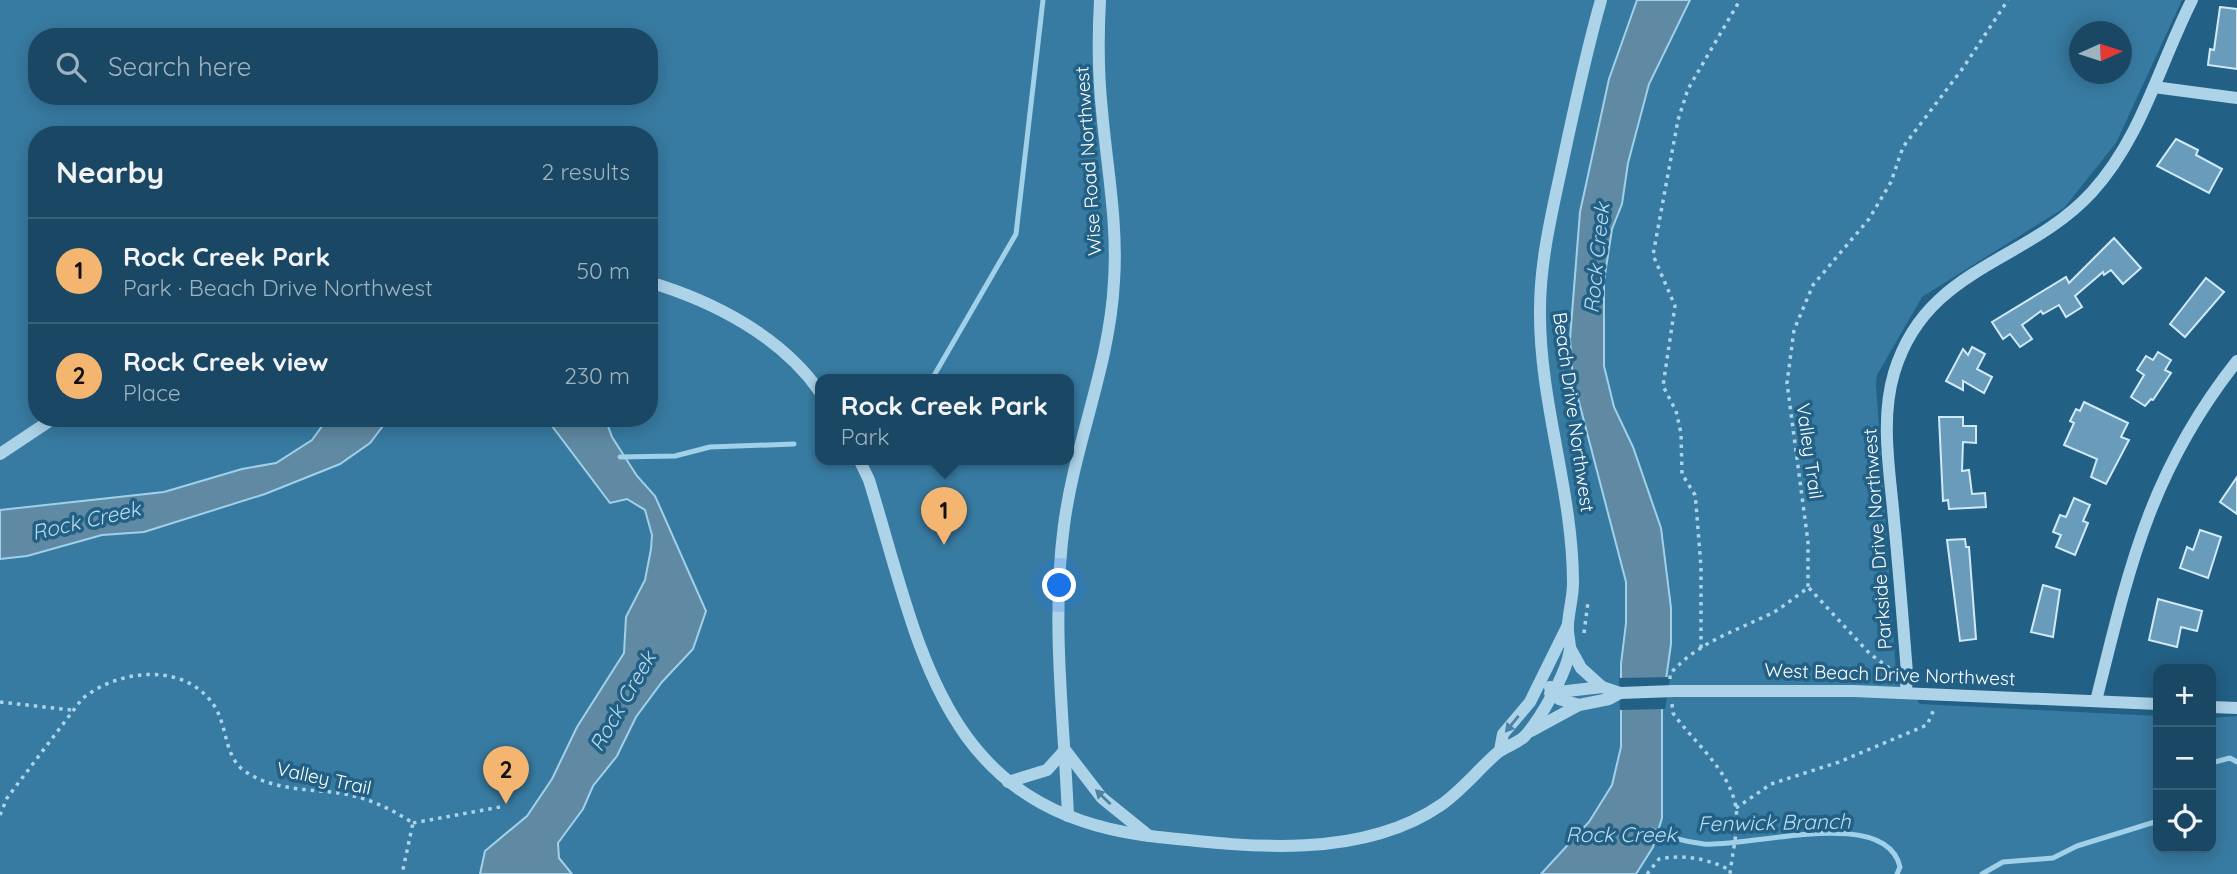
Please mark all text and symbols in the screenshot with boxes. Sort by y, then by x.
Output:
north arrow [2069,21,2132,84]
search box [28,28,658,105]
icon: search [52,48,90,86]
text: Search here [108,50,252,83]
street label: Wise Road Northwest [1069,65,1107,257]
text: Nearby [56,153,164,191]
text: 2 results [541,157,630,186]
water label: Rock Creek [1577,200,1615,314]
text: Rock Creek Park [123,240,330,273]
text: 1 [75,256,83,285]
text: 50 m [577,256,630,285]
text: Park · Beach Drive Northwest [123,273,433,302]
street label: Beach Drive Northwest [1548,310,1600,514]
text: Rock Creek view [123,345,328,378]
text: 2 [72,361,86,390]
text: 230 m [564,361,630,390]
popup [815,374,1074,465]
text: Place [123,378,181,407]
text: Rock Creek Park [841,389,1048,422]
street label: Valley Trail [1791,402,1829,500]
text: Park [841,422,890,451]
street label: Parkside Drive Northwest [1857,428,1897,650]
pin: 1 [921,487,967,545]
water label: Rock Creek [29,494,145,545]
your location [1042,568,1076,602]
water label: Rock Creek [583,645,662,755]
street label: West Beach Drive Northwest [1764,658,2016,690]
map controls [2153,664,2216,853]
button: + [2153,664,2216,727]
one-way arrow [1505,715,1519,733]
button: − [2153,727,2216,790]
pin: 2 [483,746,529,804]
street label: Valley Trail [274,756,374,800]
one-way arrow [1095,790,1112,806]
button: locate [2153,790,2216,853]
water label: Fenwick Branch [1697,808,1852,836]
water label: Rock Creek [1566,821,1678,847]

